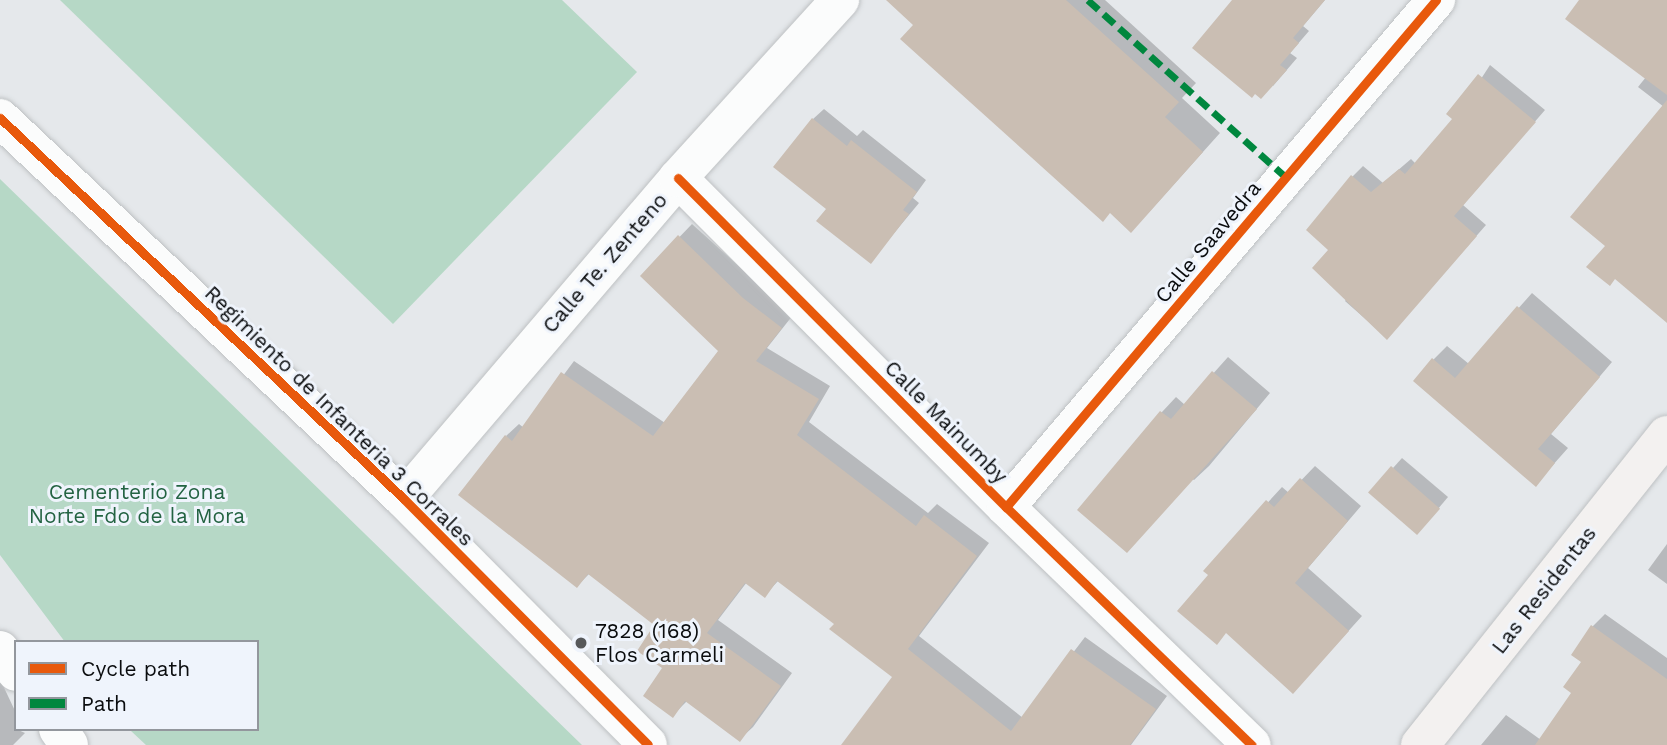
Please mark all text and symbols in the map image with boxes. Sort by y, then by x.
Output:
street label: Calle Saavedra [1150,176,1266,308]
street label: Calle Te. Zenteno [537,188,673,338]
street label: Regimiento de Infanteria 3 Corrales [199,280,479,552]
street label: Calle Mainumby [879,355,1013,489]
park label: Cementerio Zona Norte Fdo de la Mora [29,479,245,529]
street label: Las Residentas [1486,521,1602,659]
place label: 7828 (168) Flos Carmeli [595,618,724,668]
marker: 7828 (168) Flos Carmeli [573,635,589,651]
legend [14,640,259,731]
text: Cycle path [81,656,190,681]
text: Path [81,691,127,716]

